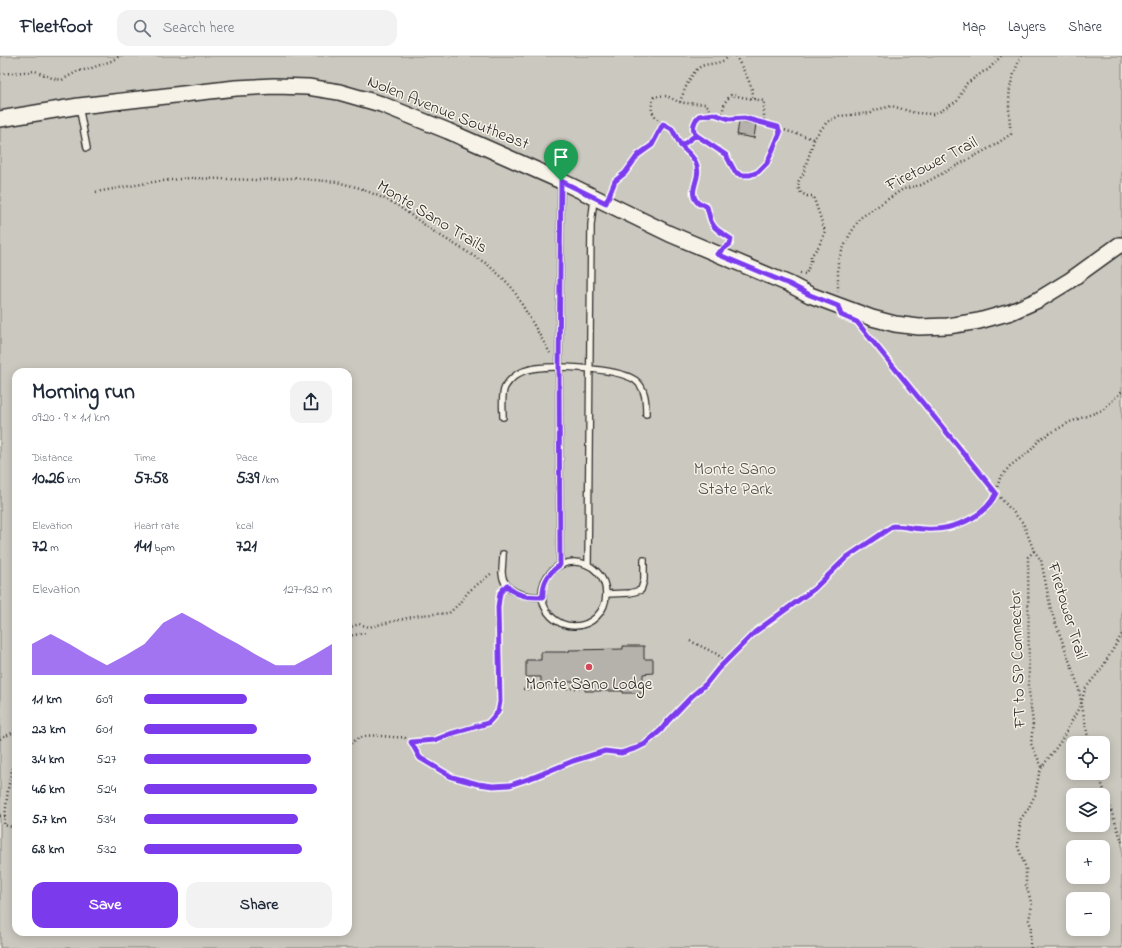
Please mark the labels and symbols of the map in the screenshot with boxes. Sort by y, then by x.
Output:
street label: Nolen Avenue Southeast [363,69,533,157]
street label: Firetower Trail [881,130,982,198]
pin [544,140,578,181]
street label: Monte Sano Trails [372,174,492,260]
park label: Monte Sano State Park [694,457,776,502]
street label: Firetower Trail [1040,559,1094,663]
street label: FT to SP Connector [1003,589,1033,729]
marker: Monte Sano Lodge [584,662,594,672]
place label: Monte Sano Lodge [526,672,653,699]

